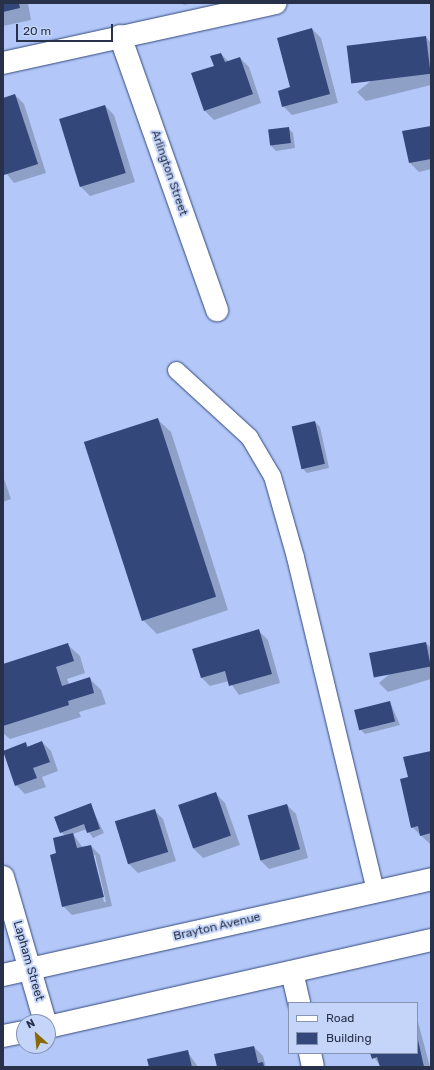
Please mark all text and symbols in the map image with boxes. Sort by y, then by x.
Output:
scale bar [18,16,115,42]
text: 20 m [23,24,51,38]
street label: Arlington Street [148,128,190,218]
street label: Brayton Avenue [172,910,262,944]
street label: Lapham Street [10,919,46,1003]
legend [288,1002,418,1054]
text: Road [326,1011,354,1025]
north arrow [16,1014,56,1054]
text: N [24,1016,37,1031]
text: Building [326,1031,372,1045]

